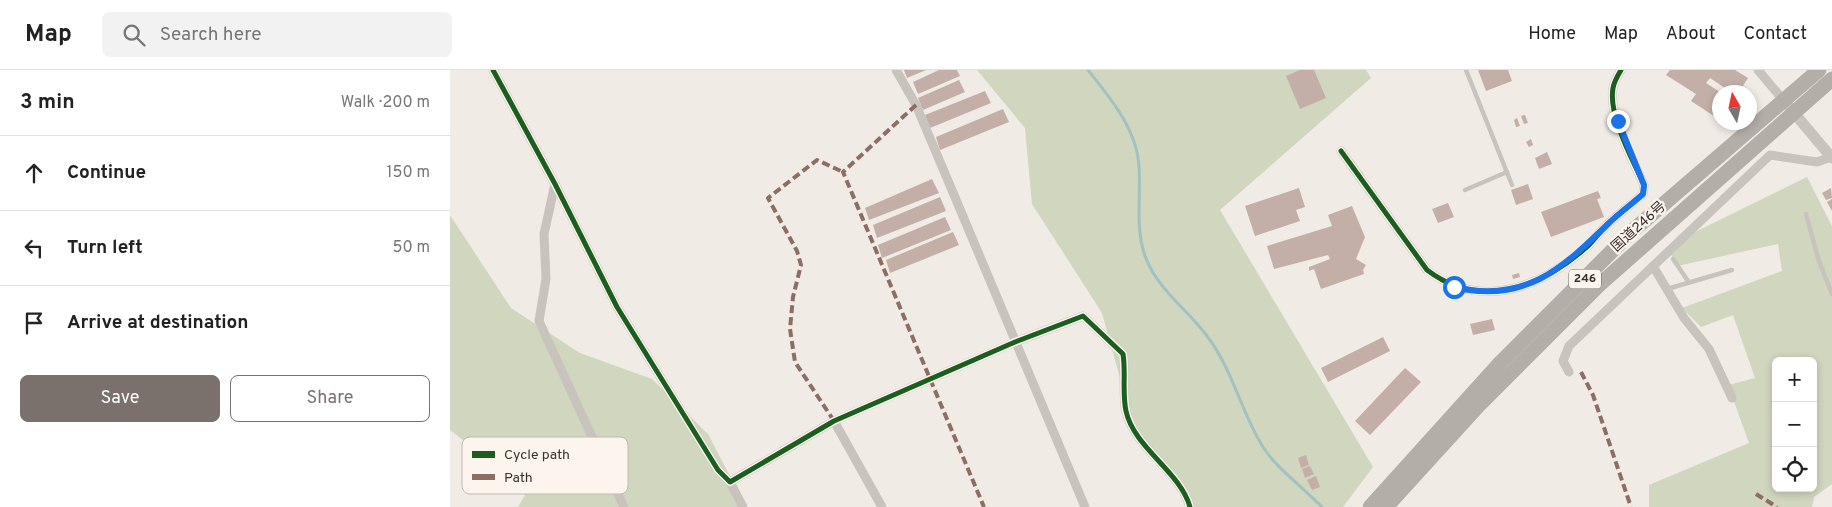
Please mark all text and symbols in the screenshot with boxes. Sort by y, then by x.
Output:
search box [102,12,452,57]
text: Map [25,20,72,50]
icon: search [120,21,148,49]
text: Search here [160,23,261,47]
text: Home [1528,23,1576,46]
text: Map [1604,23,1638,46]
text: About [1666,23,1715,46]
text: Contact [1743,23,1807,46]
north arrow [1712,85,1757,130]
text: 3 min [20,89,75,116]
text: Walk · 200 m [341,93,430,113]
route end [1607,110,1630,133]
icon: ahead [20,159,48,187]
text: Continue [67,161,146,185]
text: 150 m [387,163,430,183]
street label: 国道246号 [1608,198,1670,256]
icon: left [20,234,48,262]
text: Turn left [67,236,143,260]
text: 50 m [393,238,430,258]
road number: 246 [1569,270,1601,288]
route start [1443,276,1466,299]
icon: arrive [20,309,48,337]
text: Arrive at destination [67,311,248,335]
map controls [1772,357,1817,492]
button: + [1772,357,1817,402]
button: Save [20,375,220,422]
button: Share [230,375,430,422]
button: − [1772,402,1817,447]
legend [462,437,628,494]
text: Cycle path [504,447,570,464]
button: locate [1772,447,1817,492]
text: Path [504,470,533,487]

